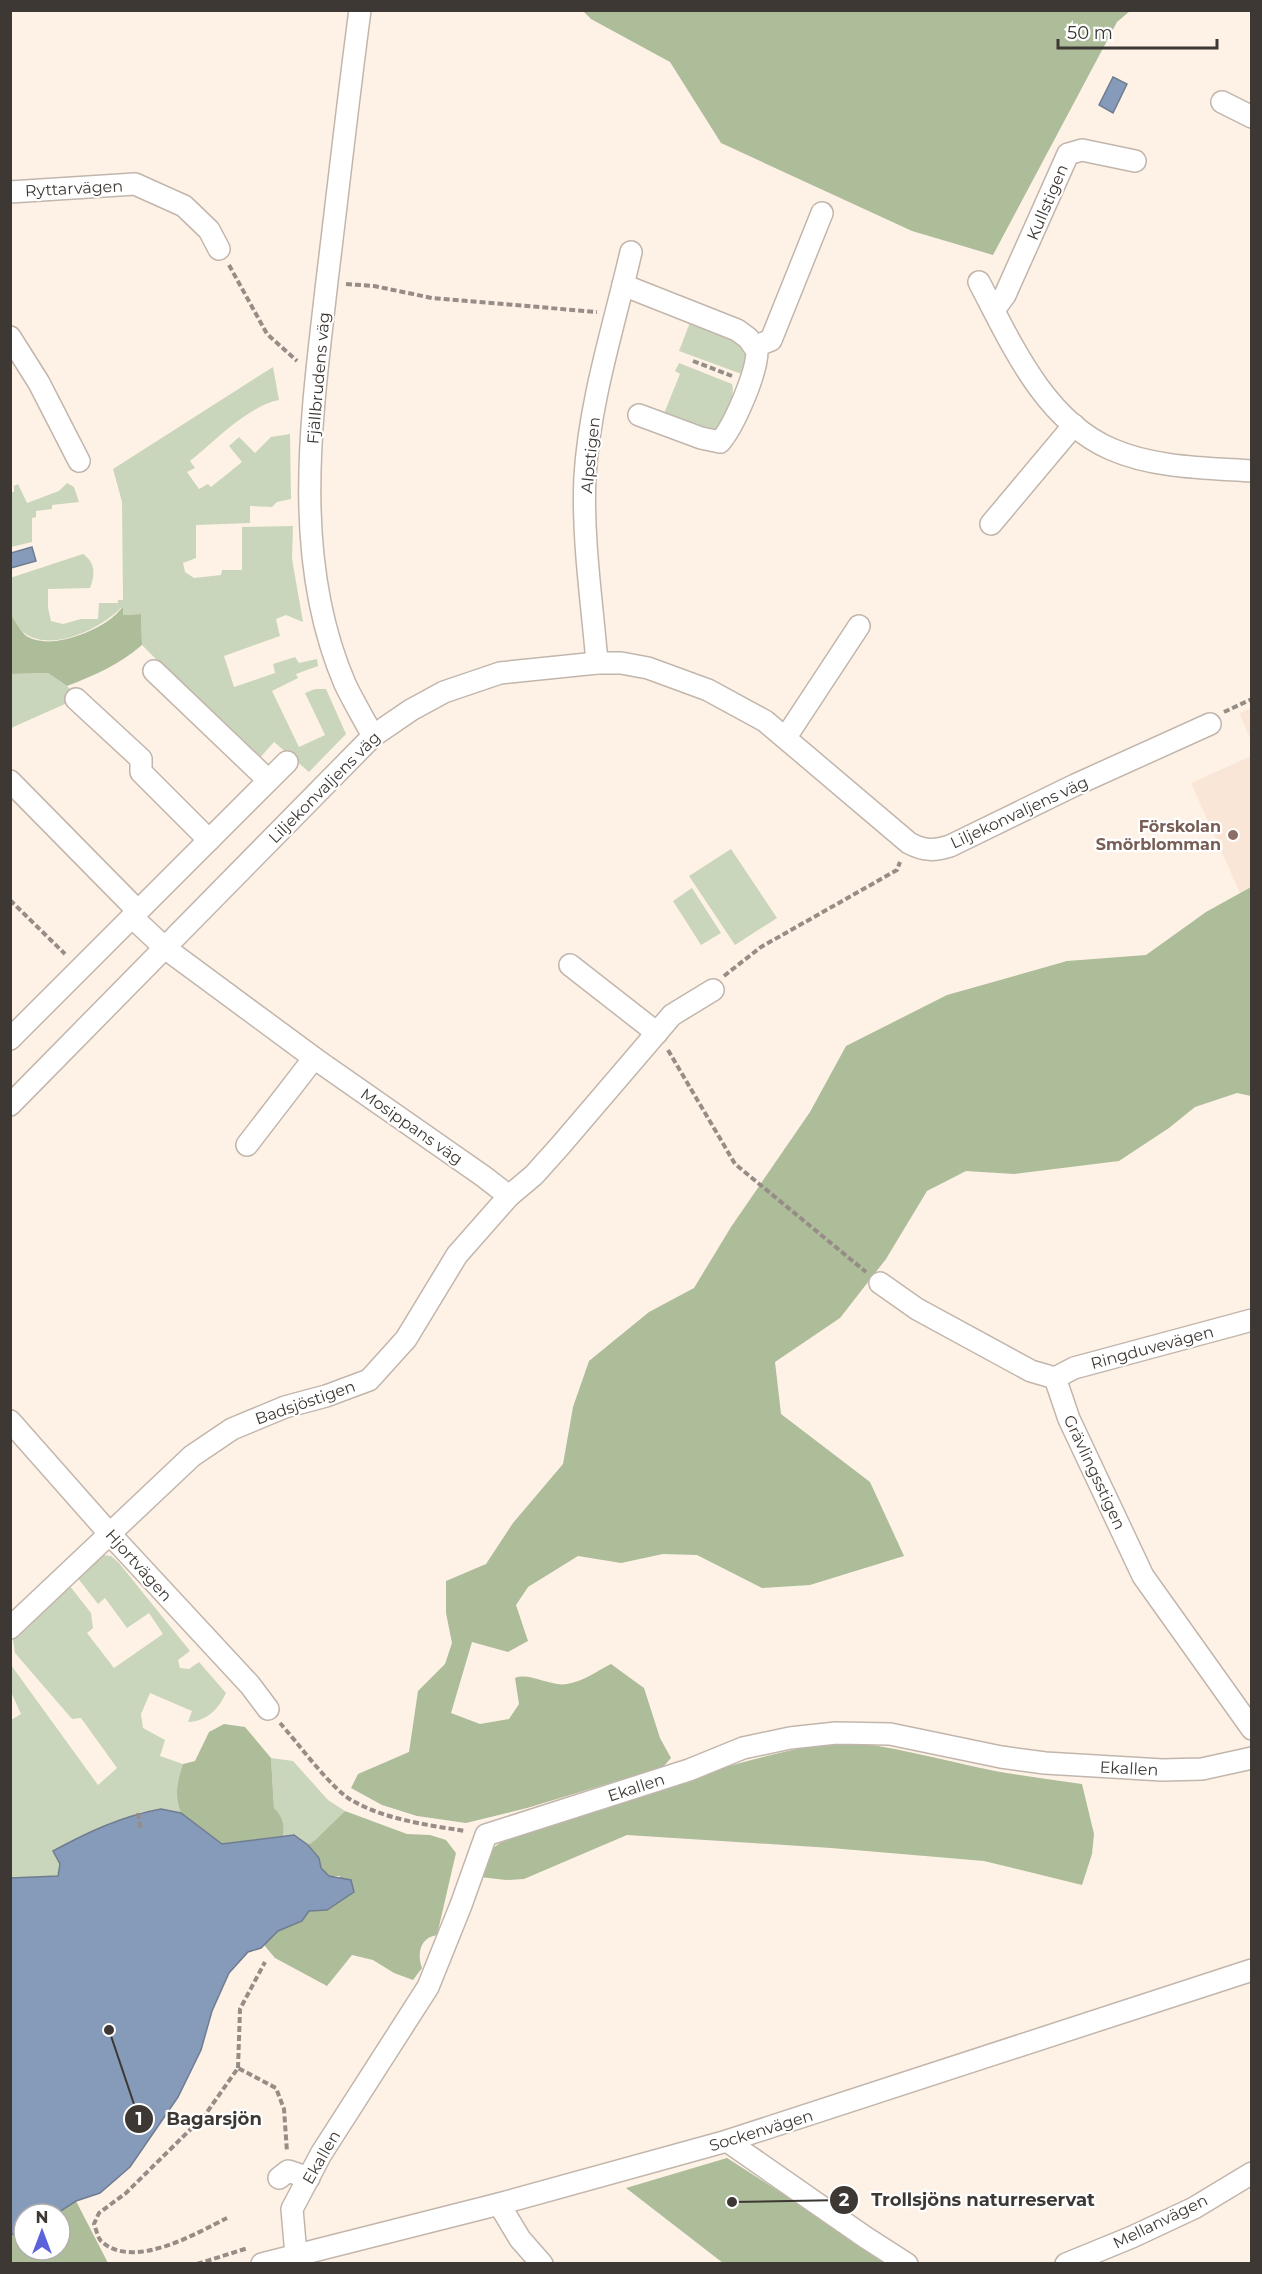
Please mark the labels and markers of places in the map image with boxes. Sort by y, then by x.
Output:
place label: Förskolan Smörblomman [1096,817,1221,854]
marker: Förskolan Smörblomman [1226,828,1240,842]
callout: Bagarsjön [124,2101,274,2137]
callout: Trollsjöns naturreservat [829,2182,1106,2218]

